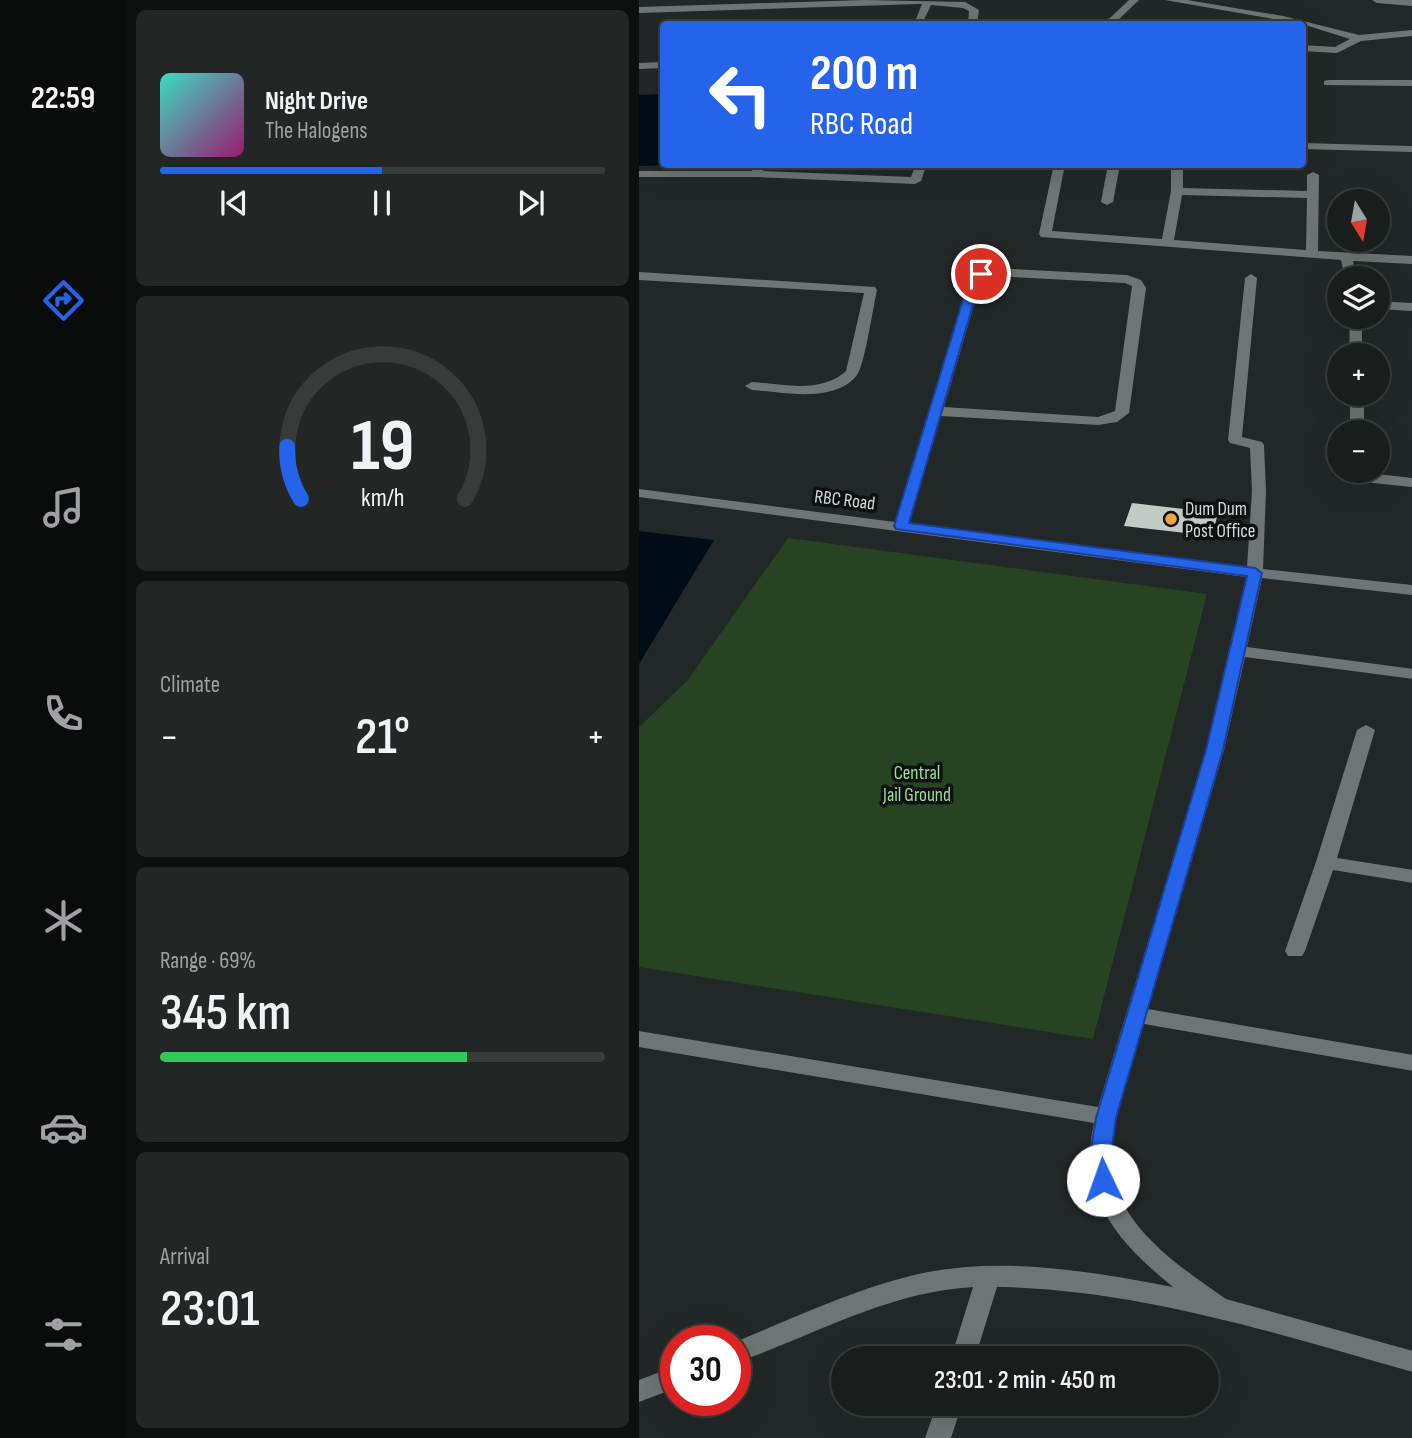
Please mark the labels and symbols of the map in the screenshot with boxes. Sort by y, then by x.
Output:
north arrow [1327,189,1390,252]
pin [951,244,1011,304]
street label: RBC Road [813,485,877,516]
place label: Dum Dum Post Office [1185,498,1256,543]
marker: Dum Dum Post Office [1163,511,1179,527]
park label: Central Jail Ground [882,762,951,807]
position arrow [1066,1143,1140,1217]
speed limit sign: 30 [660,1325,751,1416]

